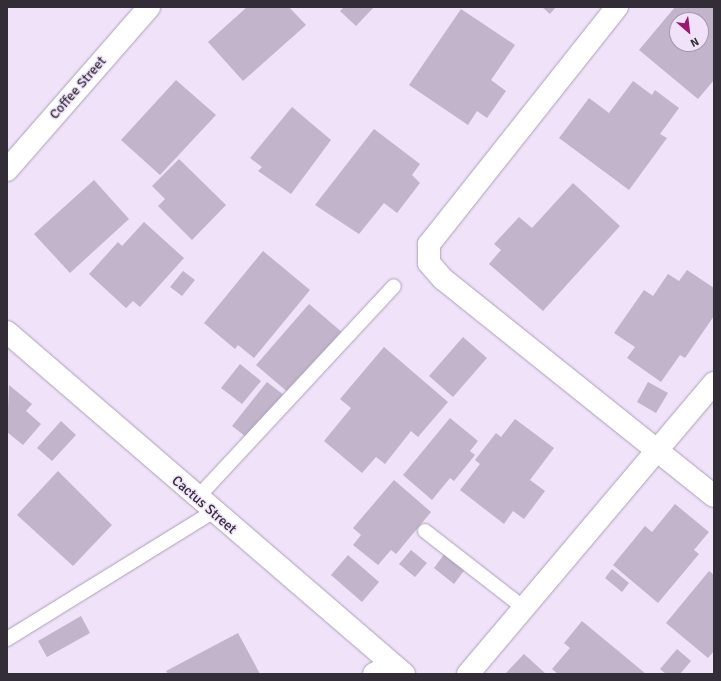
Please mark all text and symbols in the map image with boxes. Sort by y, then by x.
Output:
north arrow [669,12,709,52]
text: N [688,35,701,50]
street label: Coffee Street [46,53,110,123]
street label: Cactus Street [168,472,240,538]

